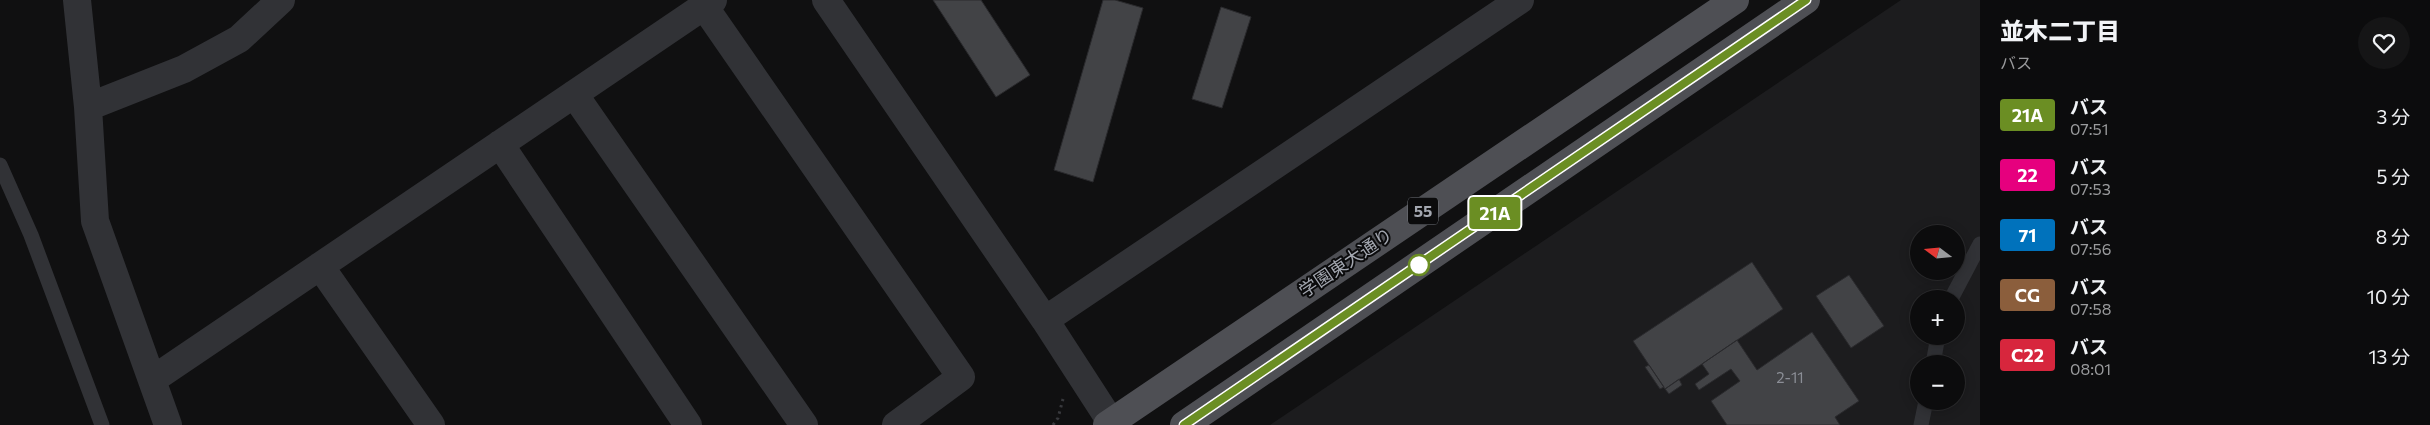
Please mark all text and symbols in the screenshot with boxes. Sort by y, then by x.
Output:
text: 並木二丁目 [2000,16,2120,45]
button: heart [2358,17,2410,69]
text: バス [2000,53,2032,72]
text: バス [2070,95,2108,118]
text: 21A [2012,104,2043,126]
text: 3 分 [2377,105,2410,128]
text: 07:51 [2070,119,2109,138]
text: バス [2070,155,2108,178]
text: 22 [2017,164,2038,186]
text: 5 分 [2376,165,2410,188]
text: 07:53 [2070,179,2111,198]
line badge: 21A [1466,197,1524,229]
road number: 55 [1408,198,1438,225]
text: 21A [1479,202,1511,224]
text: バス [2070,215,2108,238]
street label: 学園東大通り [1295,223,1396,301]
text: 71 [2018,224,2037,246]
north arrow [1910,225,1965,280]
map controls [1910,225,1965,410]
text: 8 分 [2376,225,2410,248]
text: 07:56 [2070,239,2112,258]
unlabelled marker [1408,254,1430,276]
text: バス [2070,275,2108,298]
text: CG [2015,284,2040,306]
text: 10 分 [2367,285,2410,308]
button: + [1910,290,1965,345]
text: 07:58 [2070,299,2112,318]
text: バス [2070,335,2108,358]
text: C22 [2011,344,2044,366]
text: 13 分 [2368,345,2410,368]
button: − [1910,355,1965,410]
text: 08:01 [2070,359,2111,378]
house number: 2-11 [1776,368,1804,386]

